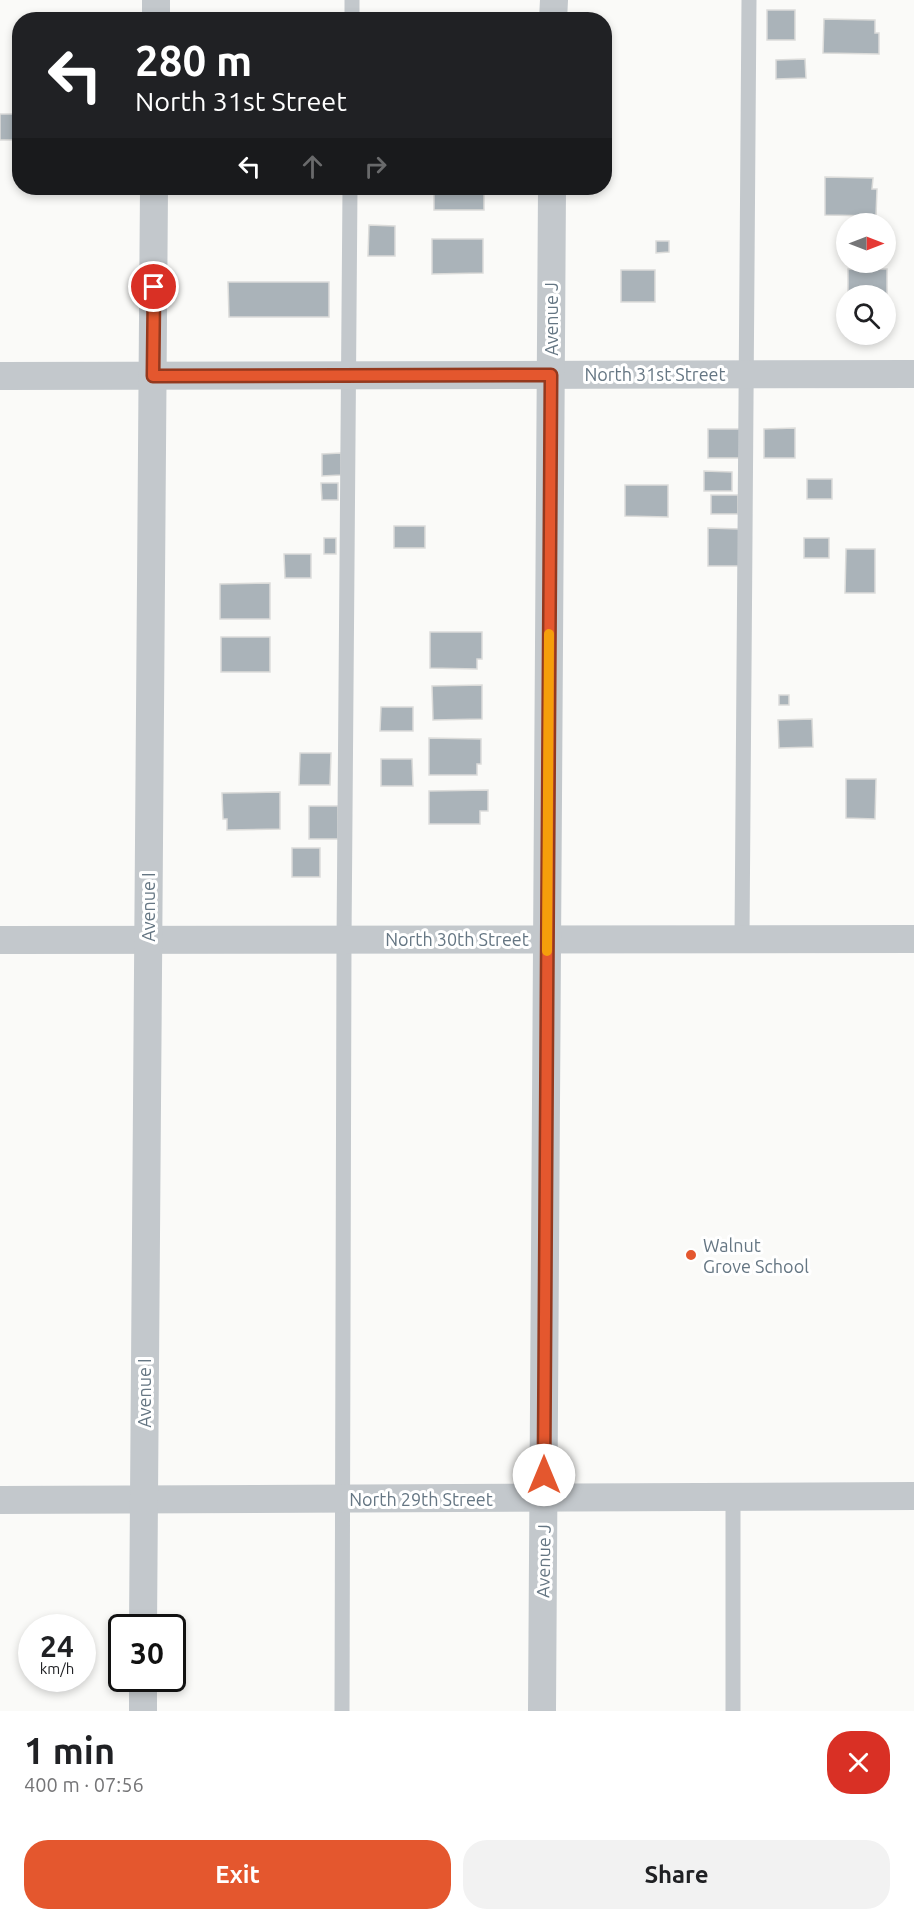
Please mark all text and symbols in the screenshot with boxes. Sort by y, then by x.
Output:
icon: left [36,36,114,114]
text: 280 m [135,37,252,84]
text: North 31st Street [135,86,347,116]
icon: left [233,150,266,183]
icon: ahead [296,150,329,183]
icon: right [359,150,392,183]
north arrow [836,213,896,273]
map controls [836,213,896,345]
pin [128,261,179,312]
icon: arrive [137,270,170,303]
street label: Avenue J [541,282,561,356]
button: search [836,285,896,345]
street label: North 31st Street [584,364,726,384]
street label: Avenue I [138,872,158,942]
street label: North 30th Street [385,929,529,949]
place label: Walnut Grove School [703,1235,809,1276]
marker: Walnut Grove School [684,1248,698,1262]
street label: Avenue I [134,1358,154,1428]
position arrow [512,1443,576,1507]
street label: North 29th Street [349,1489,493,1509]
street label: Avenue J [532,1524,554,1598]
speed limit sign: 30 [108,1614,186,1692]
text: 24 [40,1629,74,1663]
text: km/h [40,1660,74,1677]
text: 1 min [24,1730,115,1771]
button: close [827,1731,890,1794]
text: 400 m · 07:56 [24,1773,144,1796]
button: Exit [24,1840,451,1909]
button: Share [463,1840,890,1909]

